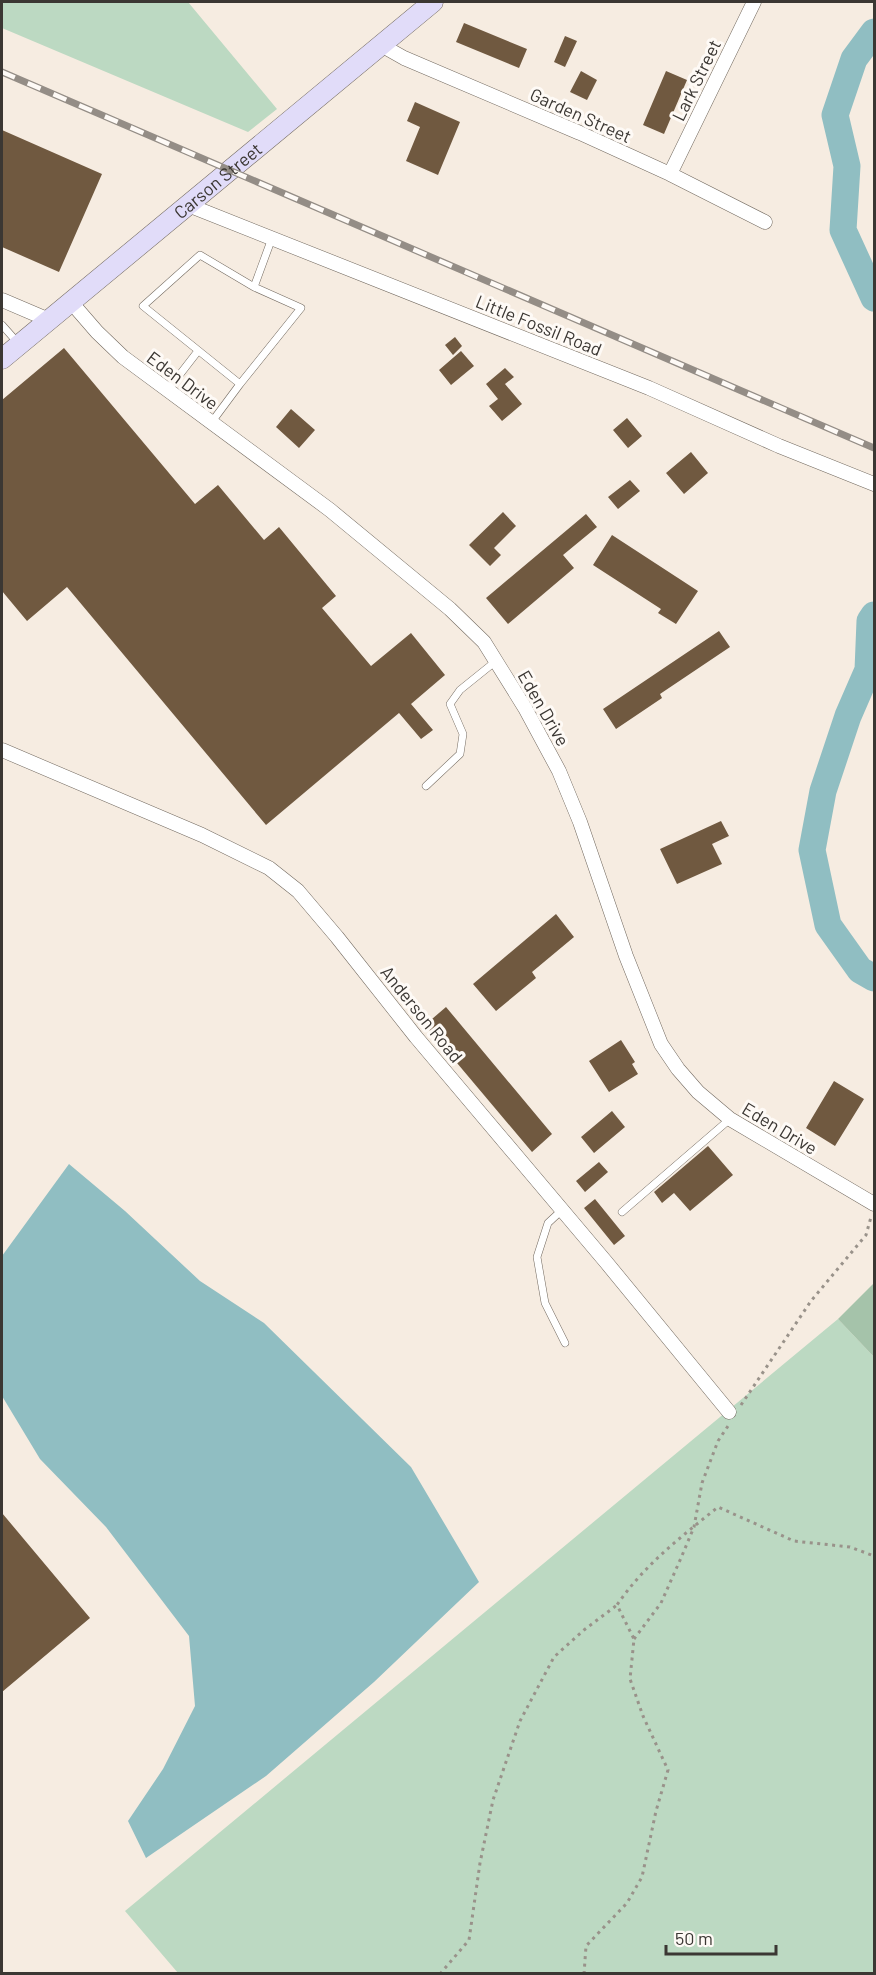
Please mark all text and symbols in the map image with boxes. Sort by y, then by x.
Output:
street label: Lark Street [667,36,725,124]
street label: Garden Street [527,83,635,147]
street label: Carson Street [169,138,266,223]
street label: Little Fossil Road [473,290,605,360]
street label: Eden Drive [143,346,223,414]
street label: Eden Drive [514,666,574,750]
street label: Anderson Road [376,961,468,1067]
street label: Eden Drive [738,1097,822,1159]
scale bar [666,1918,776,1956]
text: 50 m [675,1927,713,1949]

